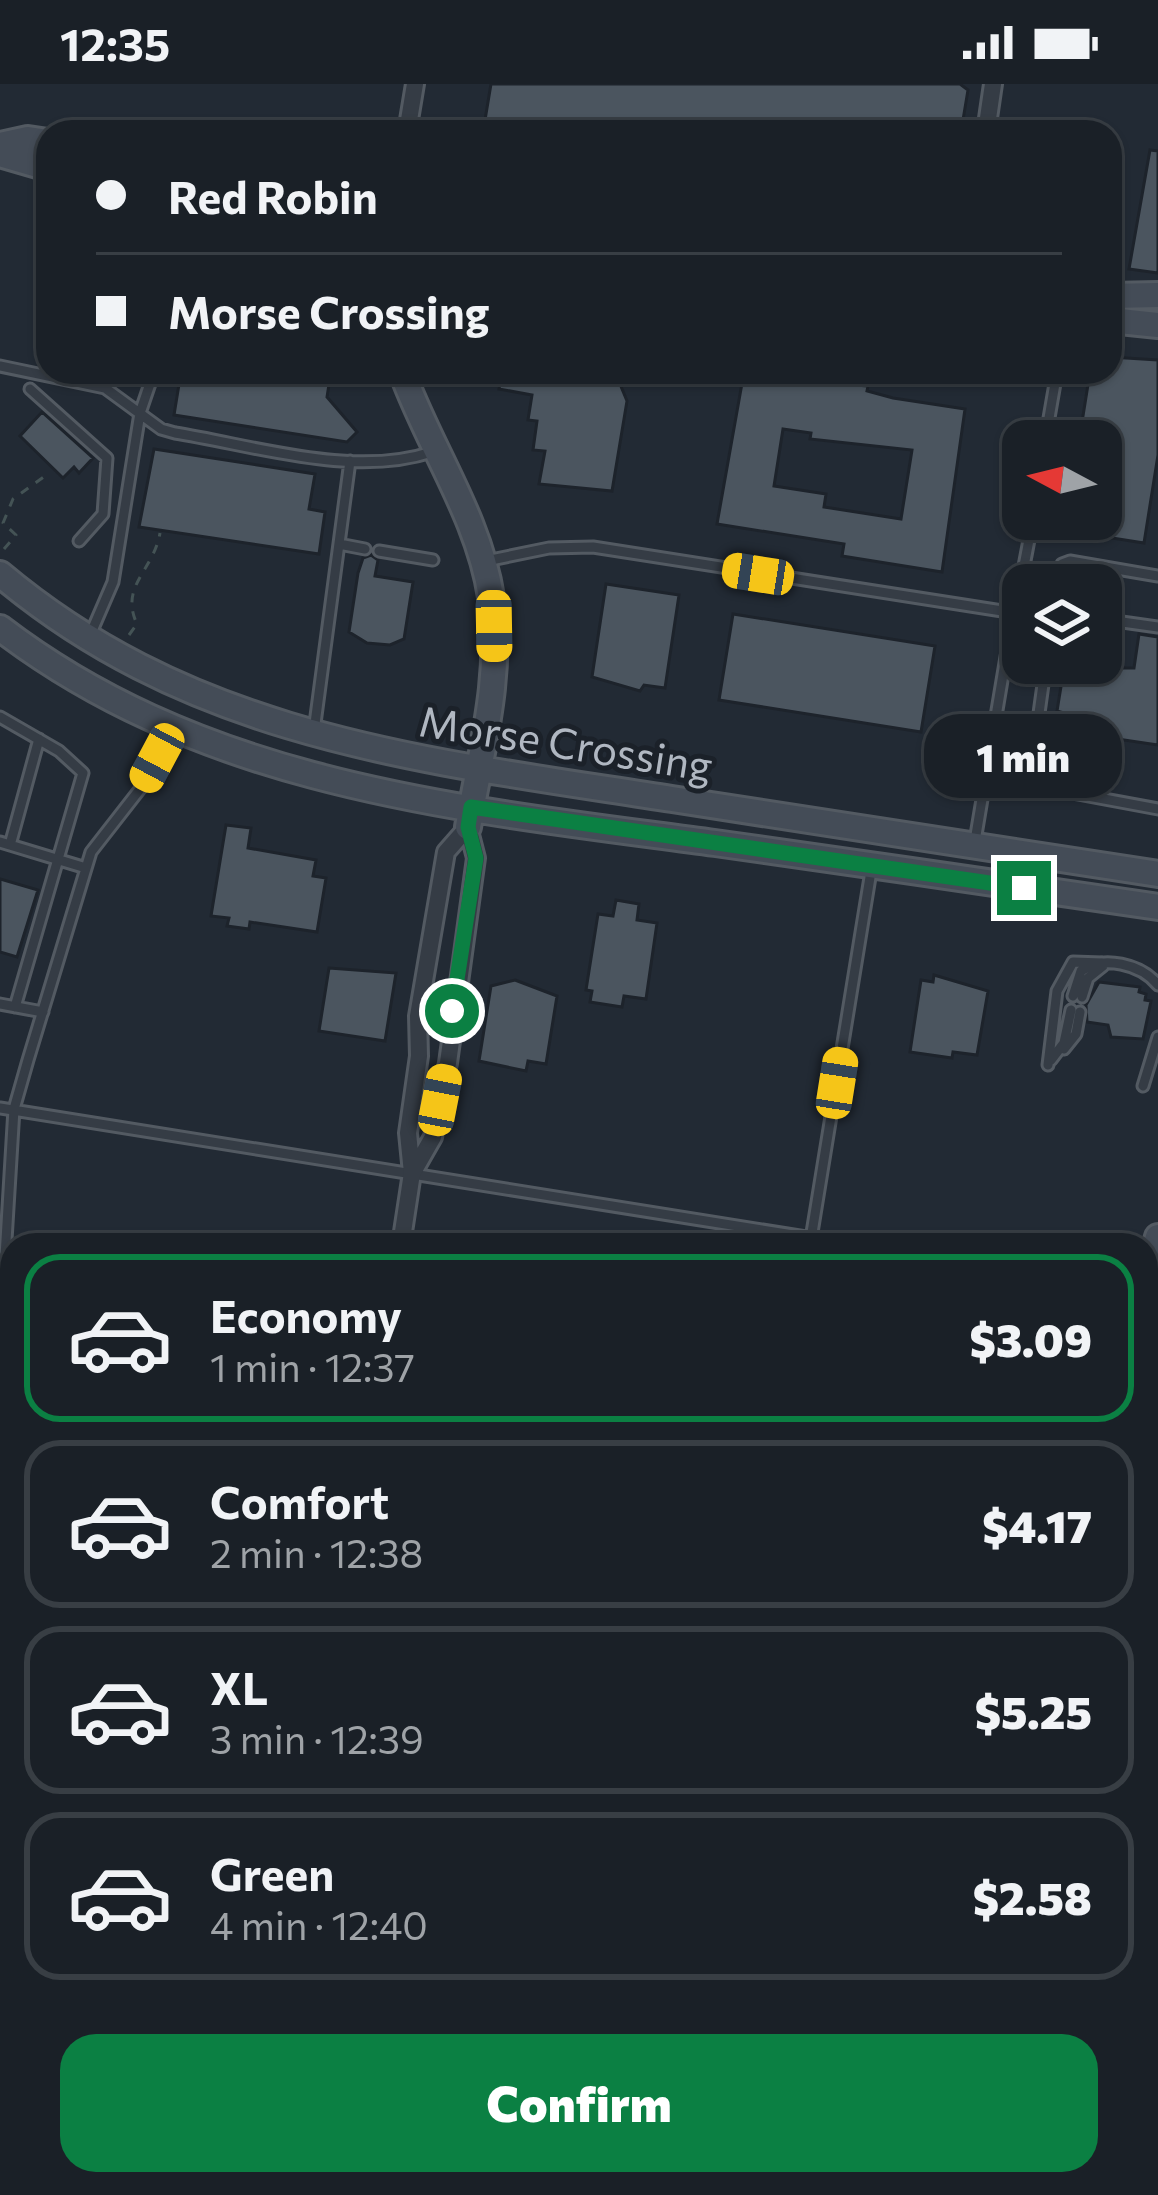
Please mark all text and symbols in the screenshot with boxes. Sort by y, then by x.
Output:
text: 12:35 [60,15,170,70]
text: Red Robin [168,168,378,223]
text: Morse Crossing [168,283,489,338]
north arrow [1002,420,1122,540]
map controls [1002,420,1122,684]
car [720,551,796,597]
button: layers [1002,564,1122,684]
car [475,590,513,662]
street label: Morse Crossing [416,693,716,791]
callout: 1 min [925,714,1123,798]
car [124,718,190,798]
text: 1 min [976,732,1070,780]
route end [997,861,1051,915]
route start [425,984,479,1038]
car [814,1045,860,1121]
car [415,1061,465,1139]
icon: car [66,1284,174,1392]
text: Economy [210,1287,402,1342]
text: $3.09 [970,1311,1092,1366]
text: 1 min · 12:37 [210,1342,415,1390]
icon: car [66,1470,174,1578]
text: Comfort [210,1473,389,1528]
text: $4.17 [982,1497,1092,1552]
text: 2 min · 12:38 [210,1528,423,1576]
icon: car [66,1656,174,1764]
text: XL [210,1659,268,1714]
text: $5.25 [975,1683,1092,1738]
text: 3 min · 12:39 [210,1714,424,1762]
icon: car [66,1842,174,1950]
text: Green [210,1845,334,1900]
text: $2.58 [973,1869,1092,1924]
text: 4 min · 12:40 [210,1900,428,1948]
button: Confirm [60,2034,1098,2172]

